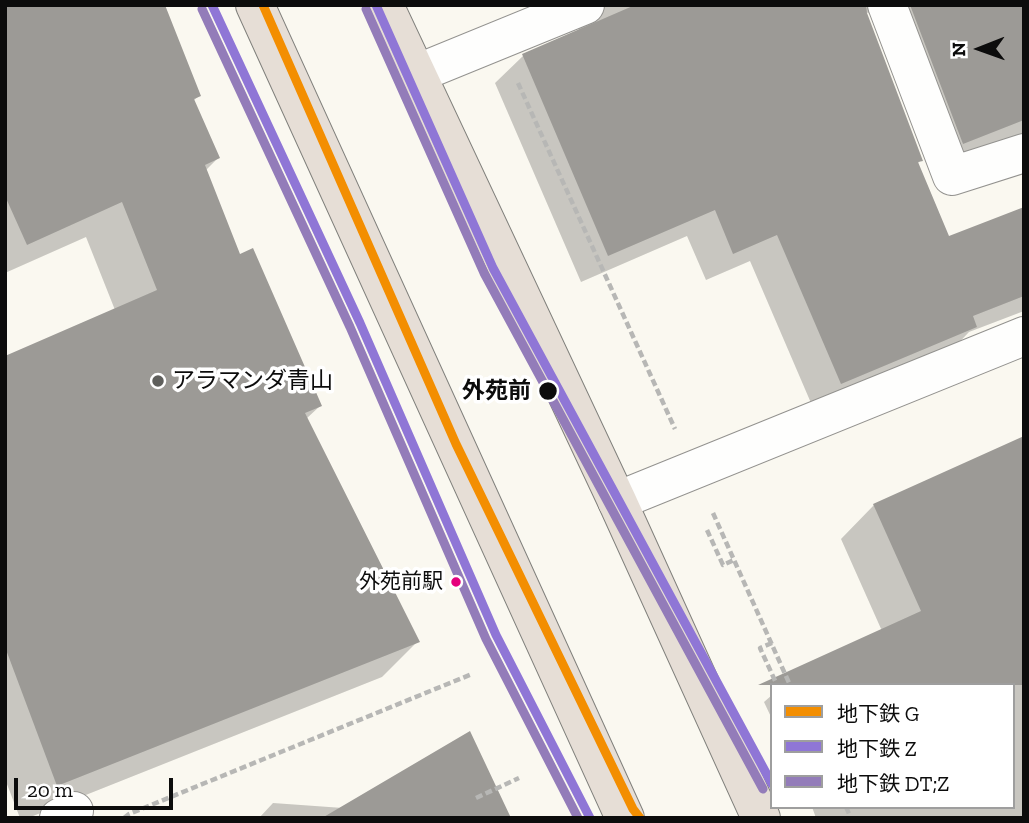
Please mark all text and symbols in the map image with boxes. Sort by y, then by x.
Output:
north arrow [945,14,1015,84]
text: N [947,42,970,57]
place label: アラマンダ青山 [172,367,333,395]
marker: アラマンダ青山 [150,373,166,389]
place label: 外苑前 [462,377,531,405]
marker: 外苑前 [537,380,559,402]
place label: 外苑前駅 [359,569,443,595]
marker: 外苑前駅 [449,575,463,589]
legend [770,683,1015,809]
text: 地下鉄 G [837,701,919,726]
text: 地下鉄 Z [837,736,917,761]
scale bar [18,764,177,808]
text: 地下鉄 DT;Z [837,771,949,796]
text: 20 m [27,777,73,802]

